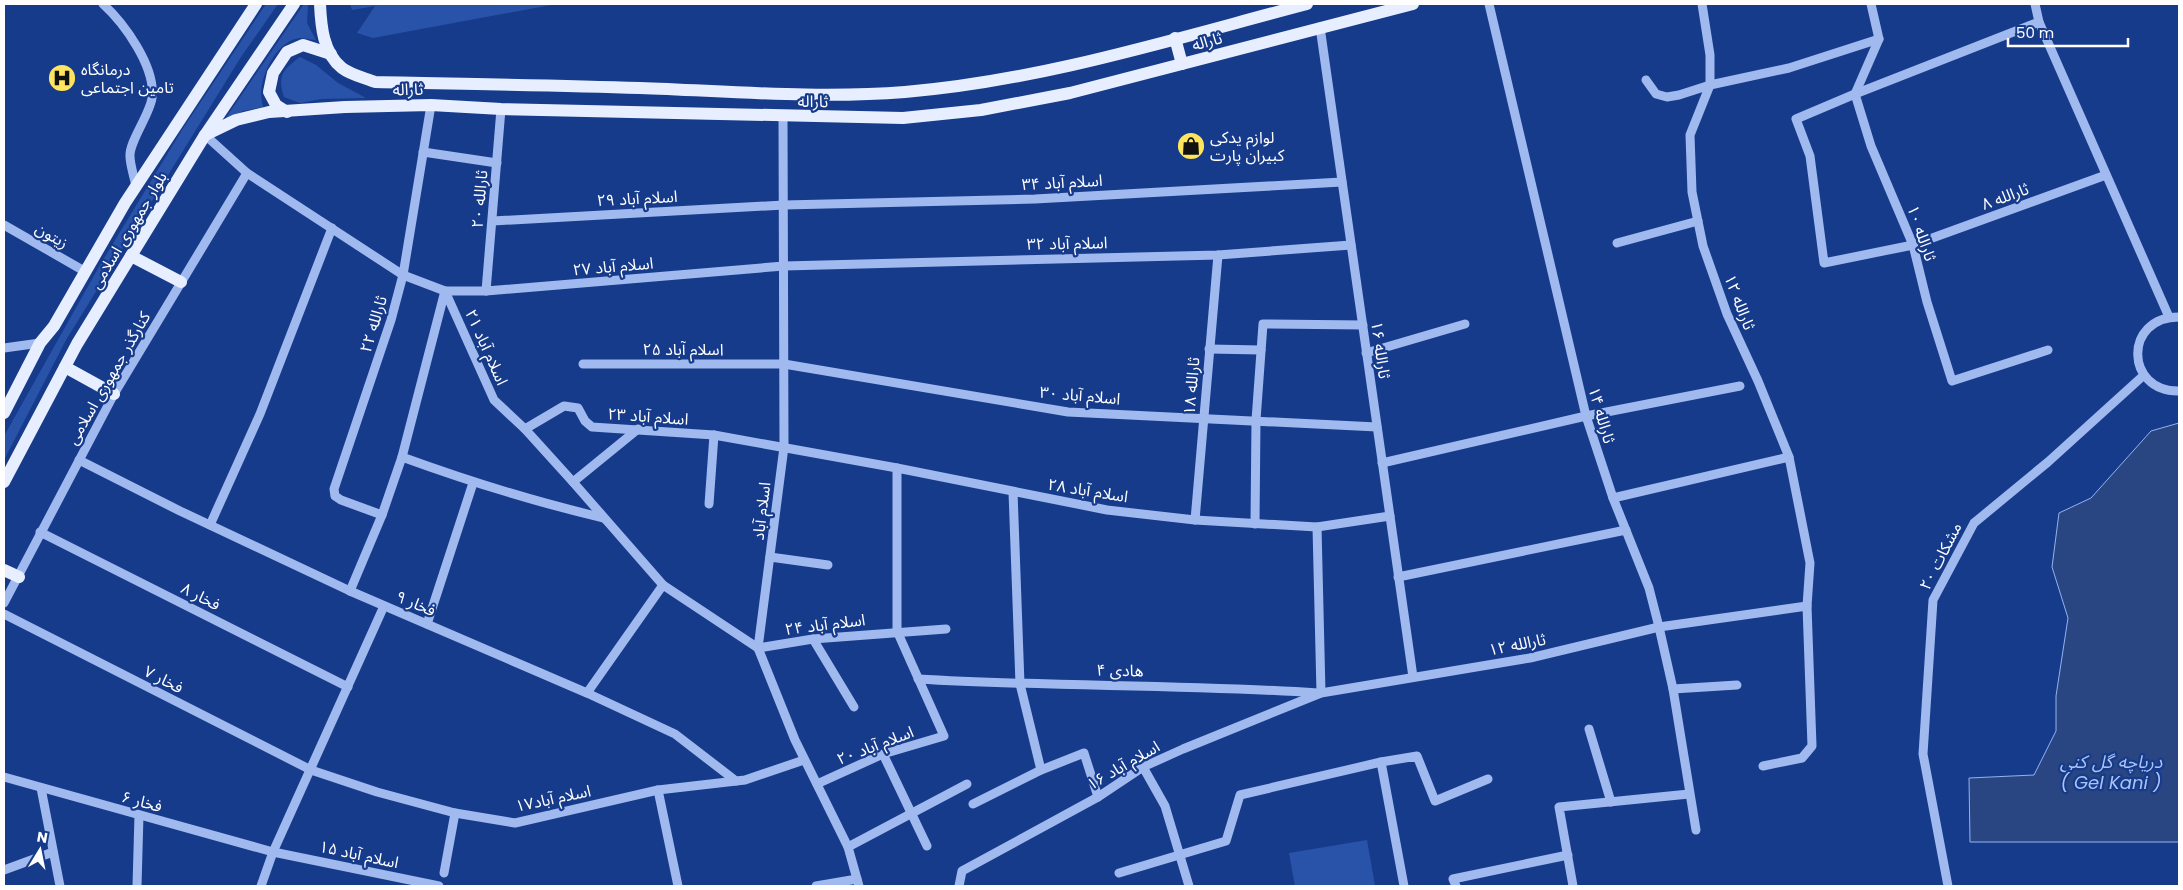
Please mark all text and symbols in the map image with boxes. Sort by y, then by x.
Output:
scale bar [2008,15,2128,47]
text: 50 m [2016,22,2054,43]
street label: ثاراله [1189,26,1225,57]
place label: درمانگاه تامین اجتماعی [81,58,174,99]
hospital icon: درمانگاه تامین اجتماعی [47,63,77,93]
street label: ثاراله [392,78,424,101]
street label: ثاراله [797,90,829,113]
place label: لوازم یدکی کبیران پارت [1210,126,1285,167]
shop icon: لوازم یدکی کبیران پارت [1176,131,1206,161]
street label: بلوار جمهوری اسلامی [84,167,173,293]
street label: ثارالله ۲۰ [466,169,494,229]
street label: اسلام آباد ۳۴ [1021,169,1103,197]
street label: ثارالله ۸ [1978,177,2032,216]
street label: اسلام آباد ۲۹ [596,185,678,213]
street label: ثارالله ۱۰ [1901,202,1942,265]
street label: زیتون [31,217,73,254]
street label: اسلام آباد ۳۲ [1026,231,1108,257]
street label: اسلام آباد ۲۷ [572,252,654,282]
street label: ثارالله ۱۲ [1718,271,1761,334]
street label: ثارالله ۲۲ [354,293,393,355]
street label: اسلام آباد ۲۱ [459,306,513,389]
street label: کنارگذر جمهوری اسلامی [61,307,156,449]
street label: ثارالله ۱۶ [1365,320,1396,381]
street label: اسلام آباد ۲۵ [643,338,723,362]
street label: ثارالله ۱۸ [1178,356,1206,416]
street label: اسلام آباد ۳۰ [1039,381,1121,411]
street label: ثارالله ۱۴ [1582,384,1621,446]
street label: اسلام آباد ۲۳ [607,402,689,432]
street label: اسلام آباد ۲۸ [1046,473,1130,509]
street label: اسلام آباد [747,481,777,542]
street label: مشکات ۲۰ [1914,518,1967,594]
street label: فخار ۸ [177,577,224,616]
street label: فخار ۹ [392,585,439,622]
street label: اسلام آباد ۲۴ [784,608,867,642]
street label: ثارالله ۱۲ [1486,628,1548,661]
street label: هادی ۴ [1096,659,1144,682]
street label: فخار ۷ [140,660,187,699]
street label: اسلام آباد ۲۰ [833,720,917,772]
street label: اسلام آباد ۱۶ [1082,735,1165,796]
water label: دریاچه گل کنی ( Gel Kani ) [2060,749,2163,795]
street label: اسلام آباد۱۷ [513,779,593,819]
street label: فخار ۶ [119,785,165,818]
north arrow [15,825,65,875]
text: N [35,826,49,848]
street label: اسلام آباد ۱۵ [317,835,401,875]

